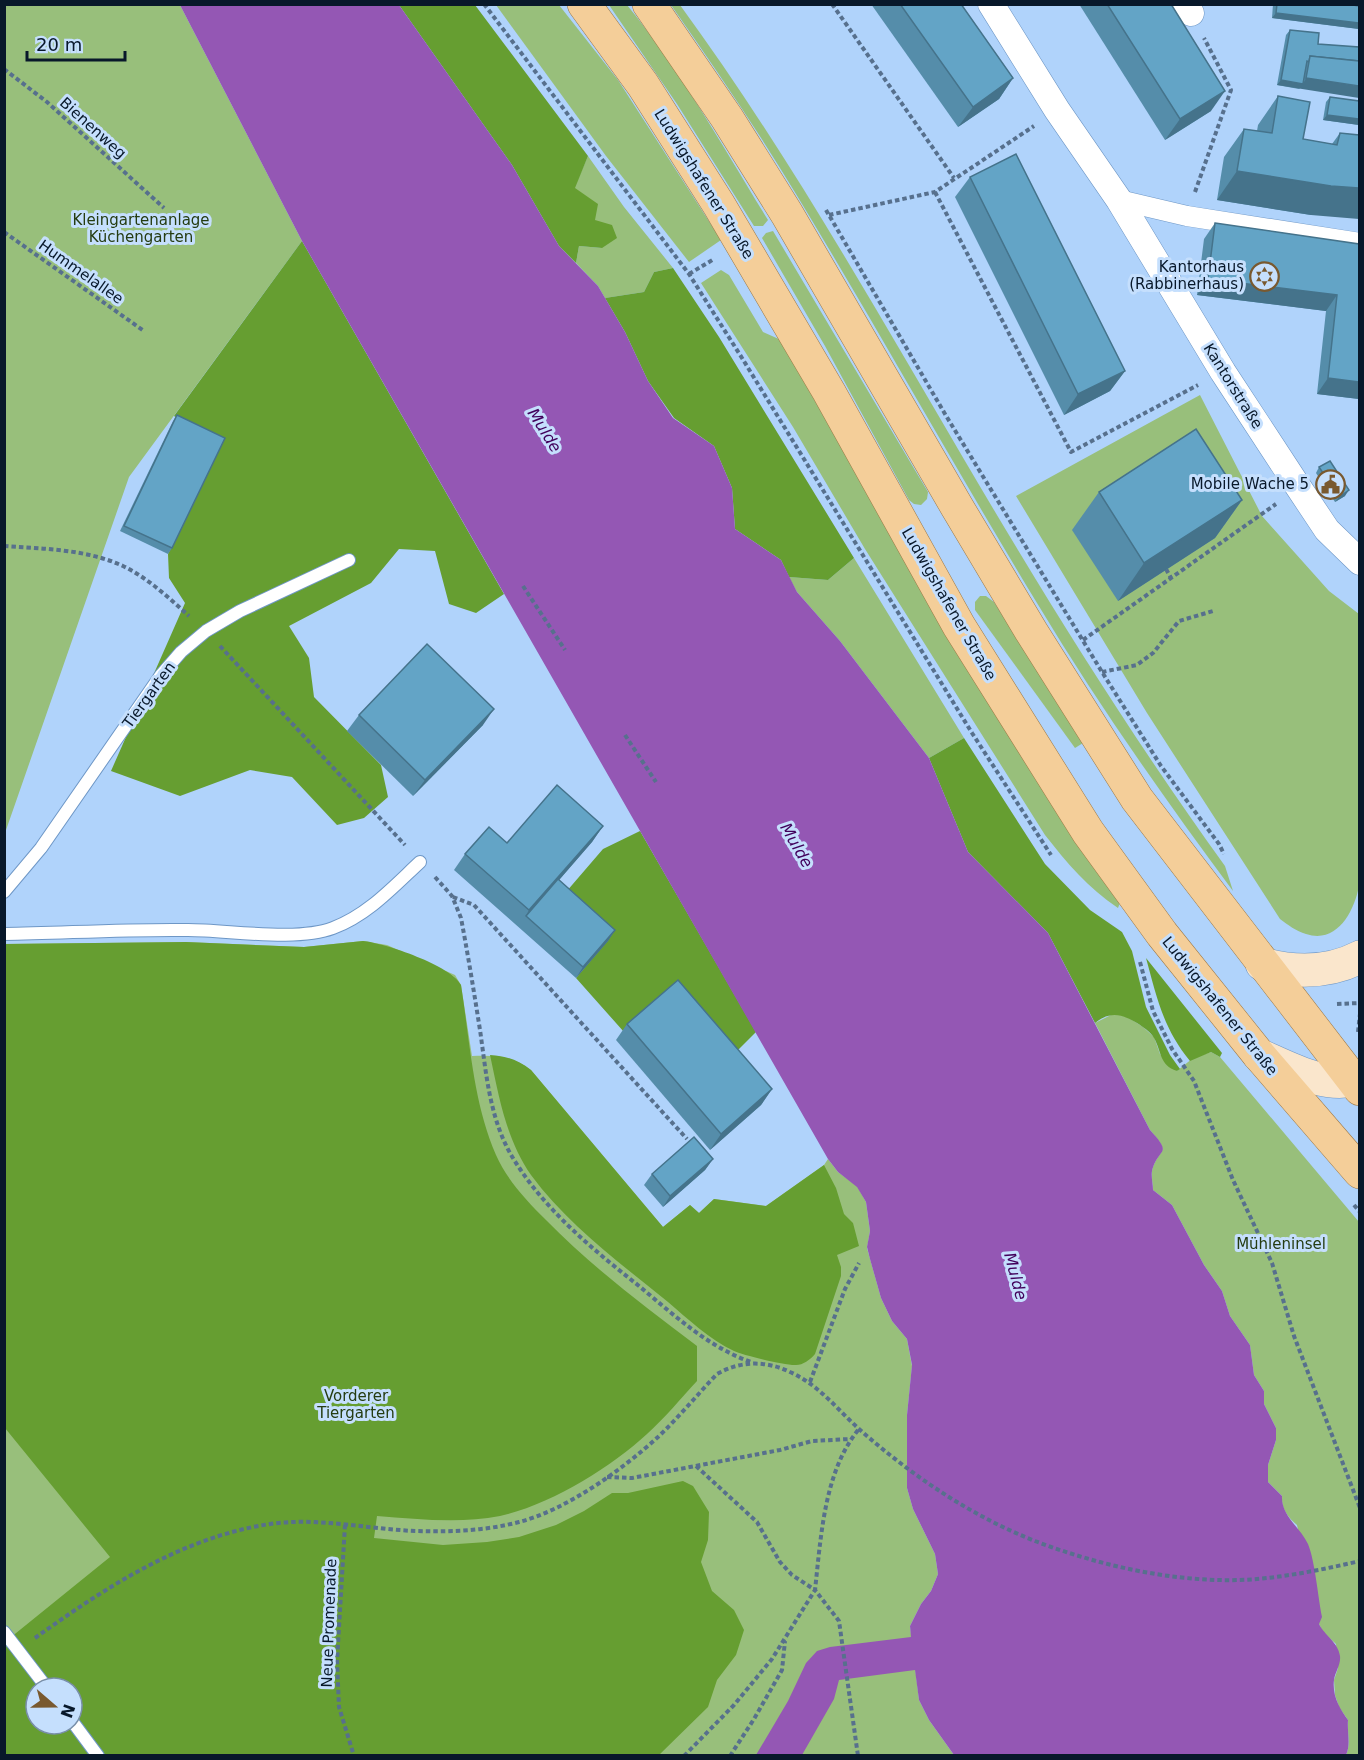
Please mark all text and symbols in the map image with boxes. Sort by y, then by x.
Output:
scale bar [27,24,124,62]
text: 20 m [36,34,82,55]
street label: Bienenweg [56,94,130,162]
street label: Ludwigshafener Straße [650,106,758,262]
park label: Kleingartenanlage Küchengarten [72,211,210,246]
street label: Hummelallee [35,236,127,308]
place label: Kantorhaus (Rabbinerhaus) [1129,258,1244,293]
synagogue icon: Kantorhaus (Rabbinerhaus) [1249,260,1281,292]
street label: Kantorstraße [1200,340,1266,432]
water label: Mulde [524,405,566,456]
public building icon: Mobile Wache 5 [1314,468,1346,500]
place label: Mobile Wache 5 [1191,475,1309,493]
street label: Ludwigshafener Straße [898,524,1000,684]
street label: Tiergarten [118,658,179,732]
water label: Mulde [776,820,817,871]
street label: Ludwigshafener Straße [1159,933,1281,1079]
park label: Mühleninsel [1236,1235,1326,1253]
water label: Mulde [1000,1250,1031,1302]
park label: Vorderer Tiergarten [316,1387,395,1422]
street label: Neue Promenade [318,1558,340,1688]
north arrow [24,1676,84,1736]
text: N [56,1701,79,1721]

